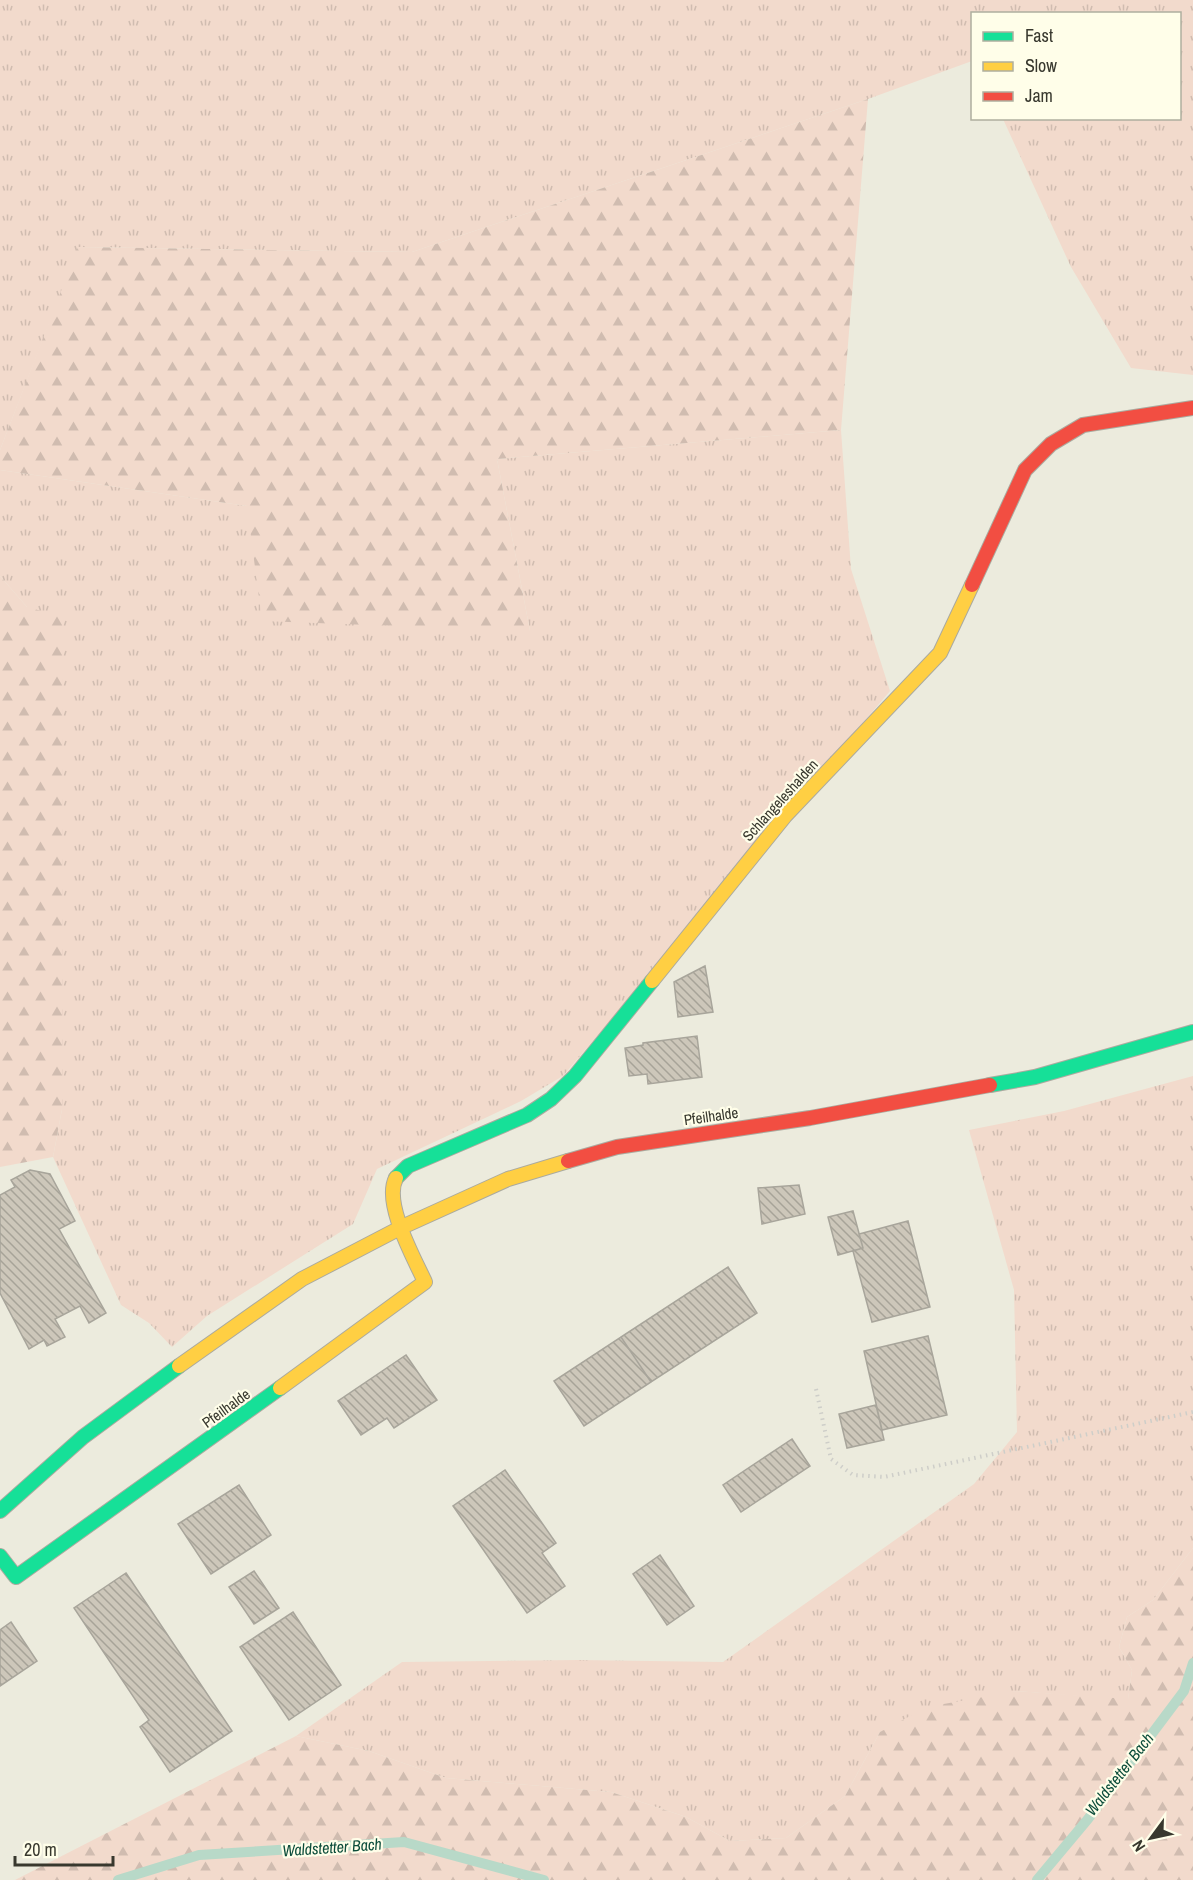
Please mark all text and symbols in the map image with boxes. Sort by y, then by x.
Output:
legend [971,12,1181,120]
text: Fast [1025,23,1053,48]
text: Slow [1025,53,1057,78]
text: Jam [1025,83,1053,108]
street label: Schlangeleshalden [737,754,823,846]
street label: Pfeilhalde [682,1102,740,1130]
street label: Pfeilhalde [198,1383,254,1433]
water label: Waldstetter Bach [1080,1728,1158,1820]
north arrow [1121,1808,1181,1868]
scale bar [15,1829,112,1867]
water label: Waldstetter Bach [282,1833,382,1861]
text: N [1127,1836,1150,1856]
text: 20 m [24,1837,57,1862]

